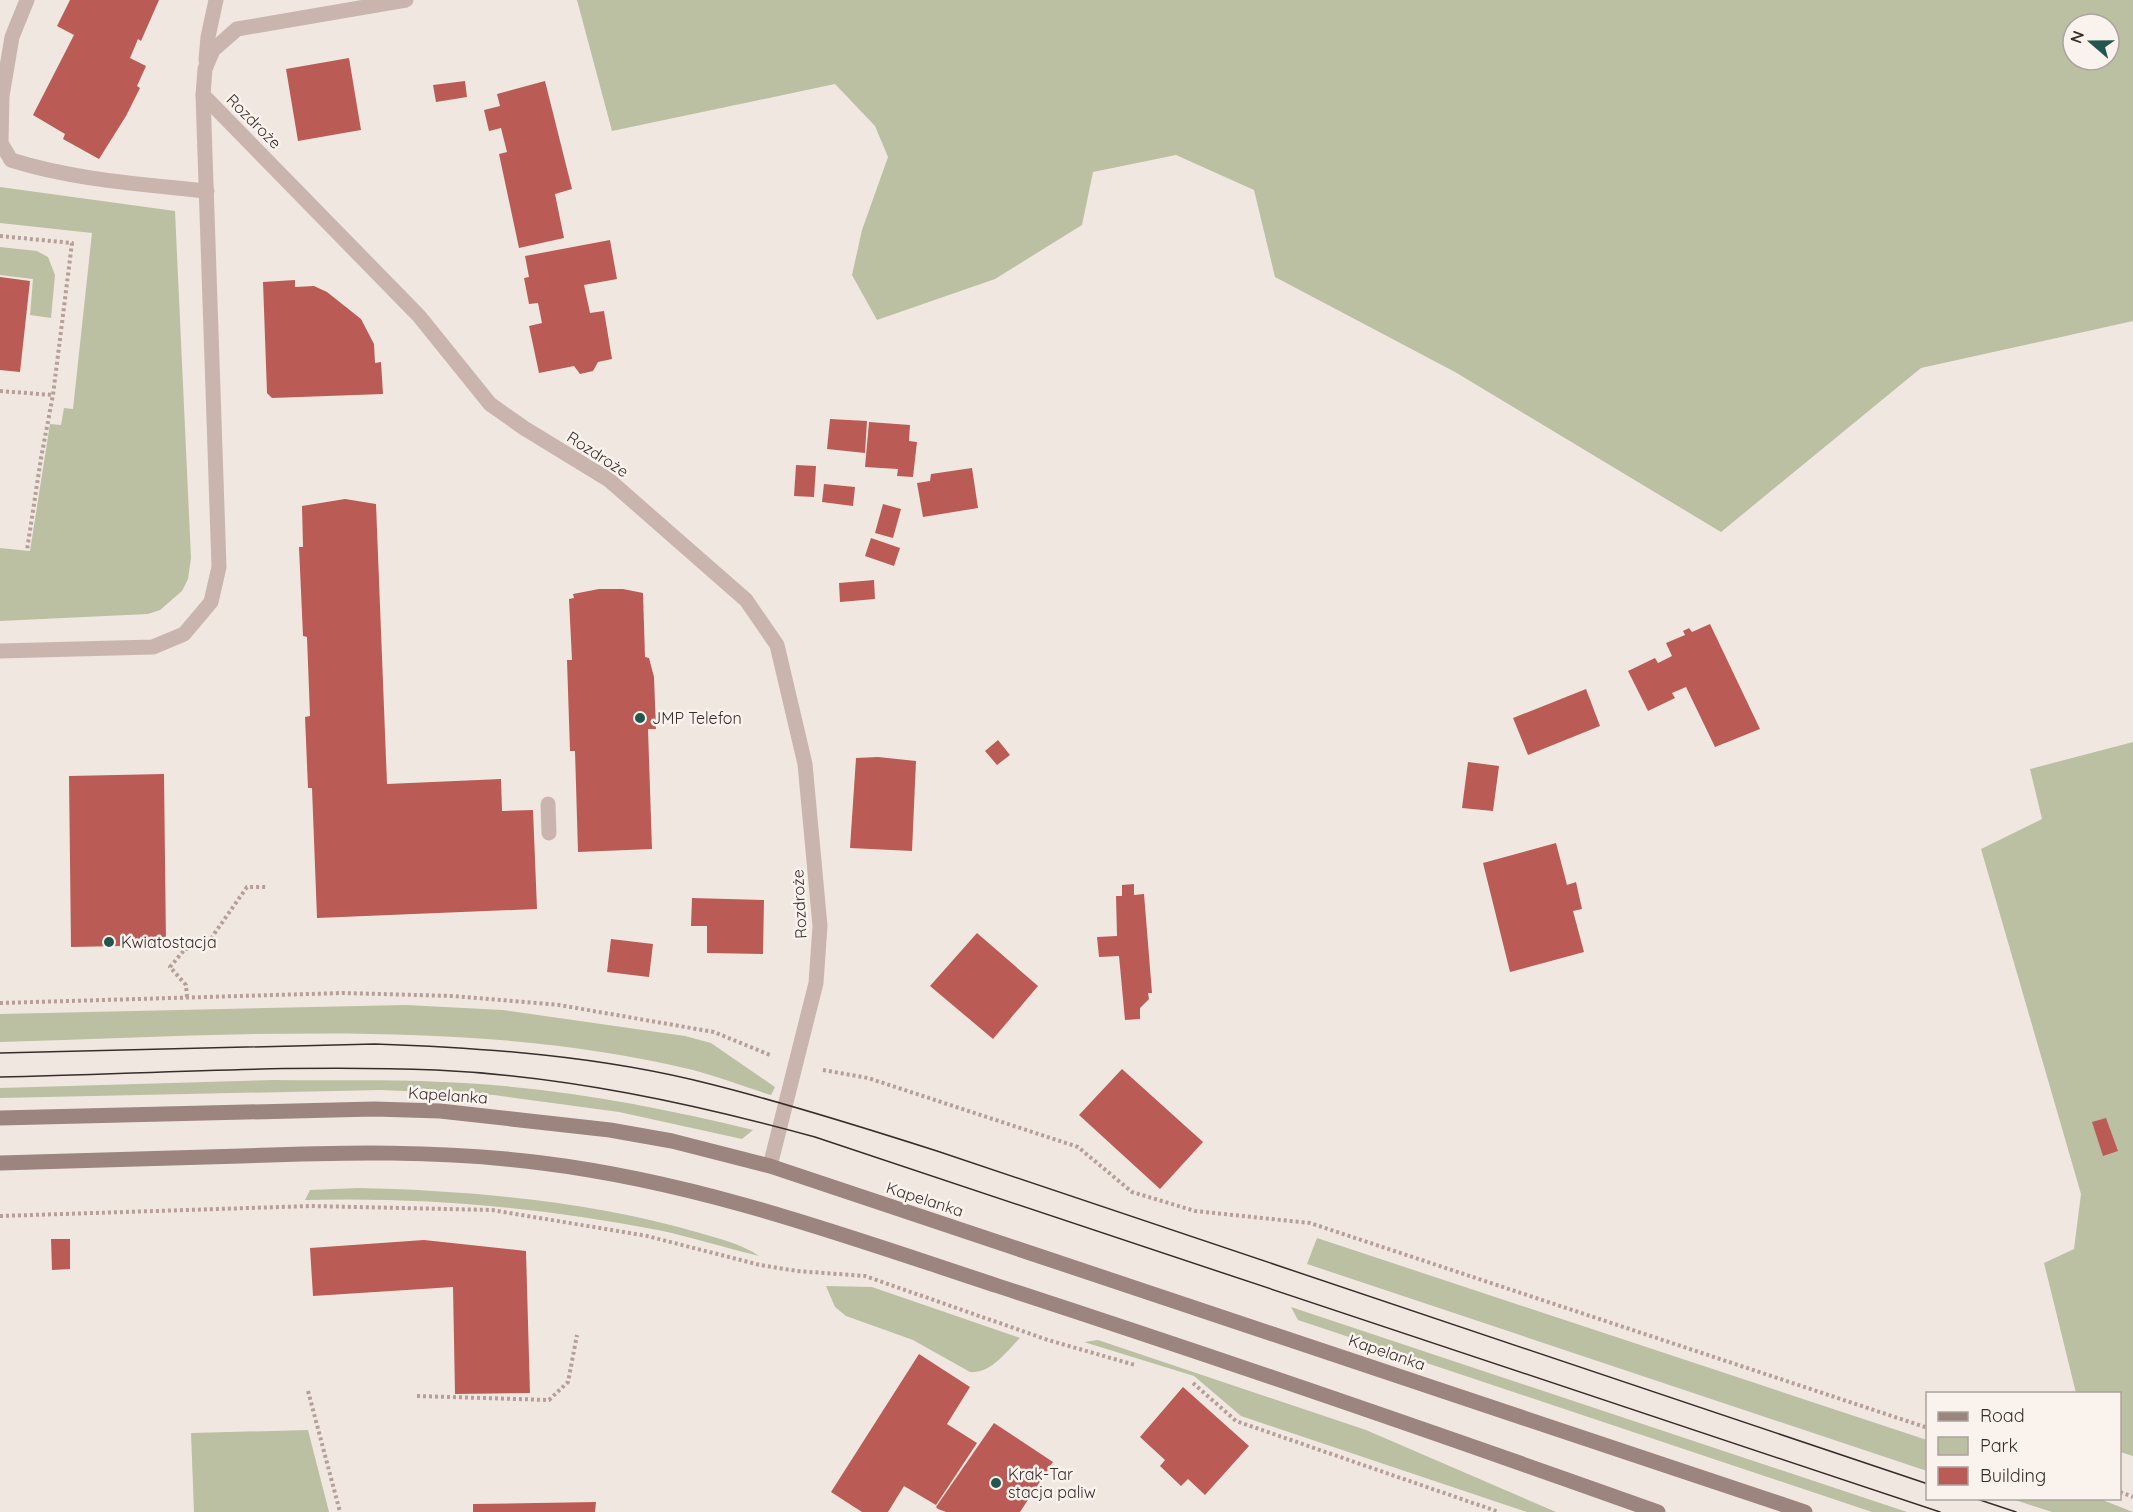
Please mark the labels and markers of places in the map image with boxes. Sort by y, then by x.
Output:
place label: JMP Telefon [652,708,742,728]
marker: JMP Telefon [633,711,647,725]
place label: Kwiatostacja [121,932,217,952]
marker: Kwiatostacja [102,935,116,949]
place label: Krak-Tar stacja paliw [1008,1464,1096,1502]
marker: Krak-Tar stacja paliw [989,1476,1003,1490]

